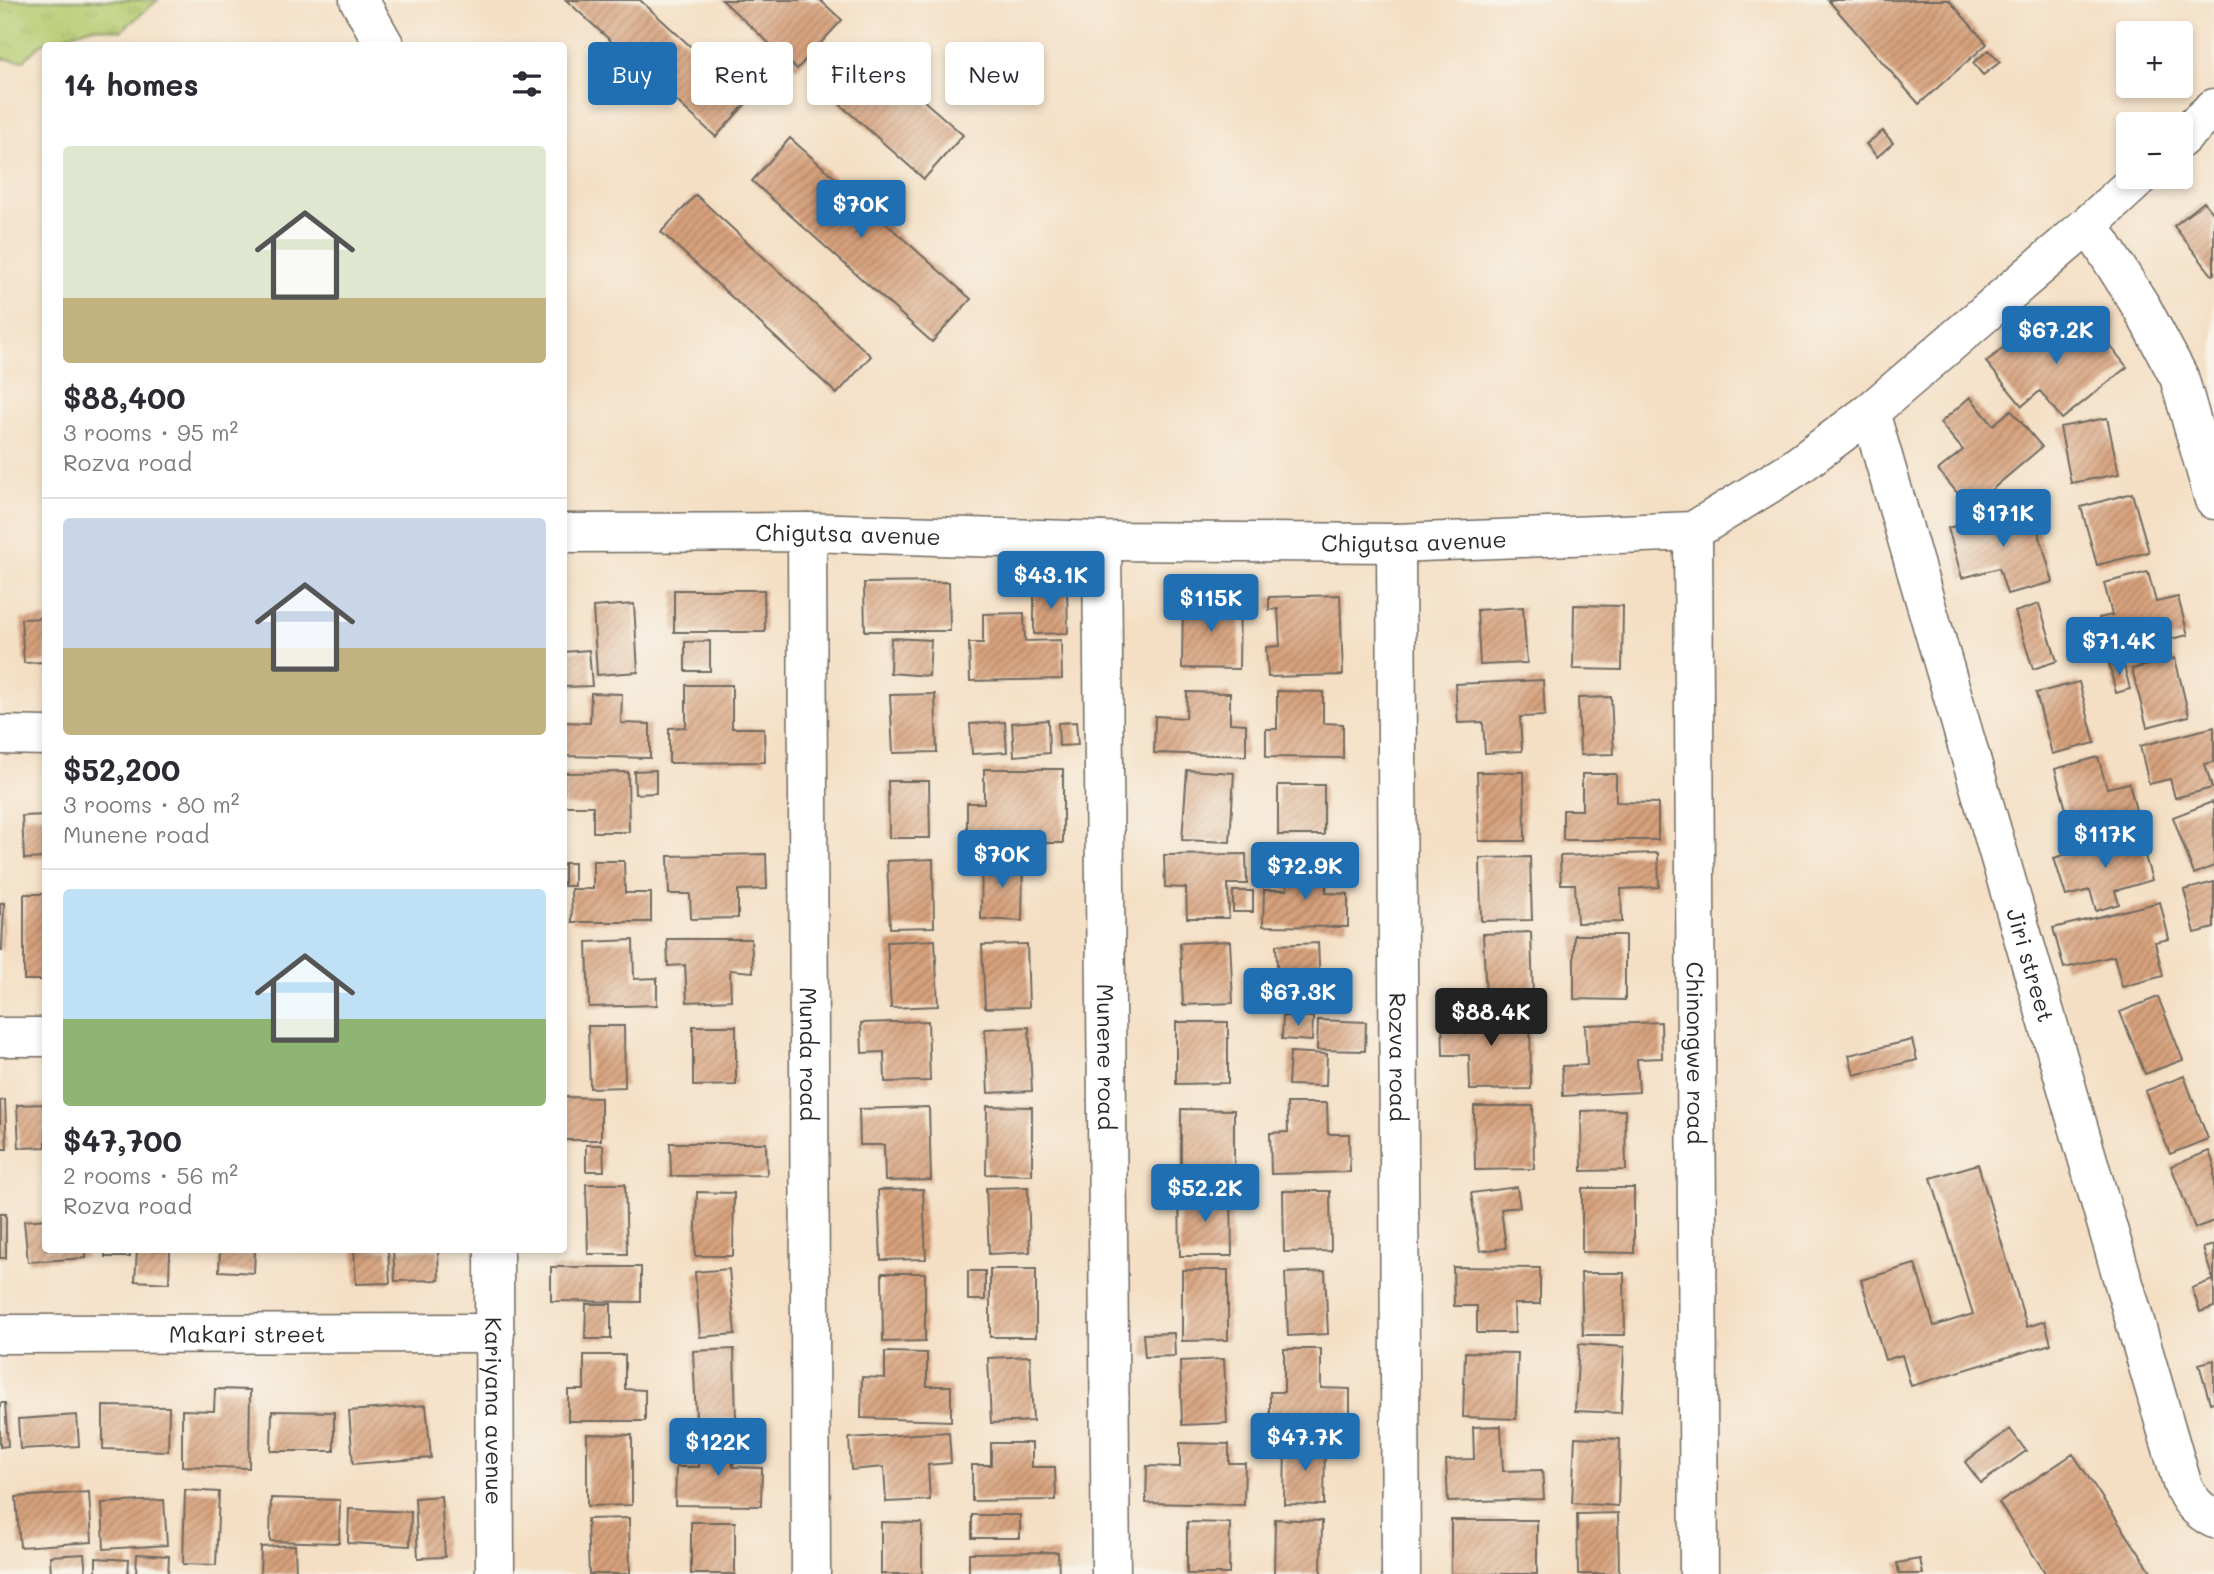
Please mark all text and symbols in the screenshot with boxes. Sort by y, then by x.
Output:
map controls [2116,21,2193,189]
button: + [2116,21,2193,98]
chip: Buy [588,42,677,105]
chip: Rent [691,42,793,105]
chip: Filters [807,42,931,105]
chip: New [945,42,1044,105]
text: 14 homes [63,64,199,104]
icon: filters [508,65,546,103]
button: − [2116,112,2193,189]
pin: $70K [820,180,902,240]
text: $70K [833,188,889,218]
icon: home [242,192,368,318]
pin: $67.2K [1999,306,2113,366]
text: $67.2K [2018,314,2094,344]
text: $88,400 [63,377,186,417]
text: 3 rooms · 95 m² [63,417,238,447]
text: Rozva road [63,447,192,477]
pin: $171K [1954,490,2052,549]
text: $171K [1972,497,2034,527]
street label: Chigutsa avenue [755,517,941,551]
street label: Chigutsa avenue [1321,524,1507,558]
pin: $43.1K [994,552,1108,611]
text: $43.1K [1013,559,1089,589]
icon: home [242,564,368,690]
pin: $115K [1162,574,1260,634]
text: $115K [1179,582,1243,612]
pin: $71.4K [2062,618,2176,677]
text: $71.4K [2082,625,2156,655]
text: $52,200 [63,749,180,789]
text: 3 rooms · 80 m² [63,789,239,819]
pin: $117K [2056,810,2154,870]
text: $117K [2074,818,2136,848]
text: Munene road [63,819,209,849]
pin: $70K [961,830,1043,890]
text: $70K [974,838,1030,868]
pin: $72.9K [1248,842,1362,902]
text: $72.9K [1267,850,1343,880]
street label: Jiri street [2000,905,2062,1025]
icon: home [242,935,368,1061]
street label: Chinongwe road [1680,962,1712,1144]
pin: $67.3K [1241,968,1355,1028]
text: $67.3K [1260,976,1336,1006]
street label: Munene road [1091,984,1122,1130]
street label: Munda road [794,987,824,1121]
pin: $88.4K [1434,988,1548,1048]
street label: Rozva road [1383,992,1414,1122]
text: $88.4K [1451,996,1531,1026]
text: $47,700 [63,1120,182,1160]
text: 2 rooms · 56 m² [63,1160,238,1190]
pin: $52.2K [1148,1164,1262,1224]
text: $52.2K [1167,1172,1243,1202]
text: Rozva road [63,1190,192,1220]
street label: Kariyana avenue [479,1317,510,1505]
street label: Makari street [169,1318,325,1349]
pin: $47.7K [1248,1414,1362,1473]
pin: $122K [669,1418,767,1478]
text: $47.7K [1267,1421,1343,1451]
text: $122K [685,1426,751,1456]

